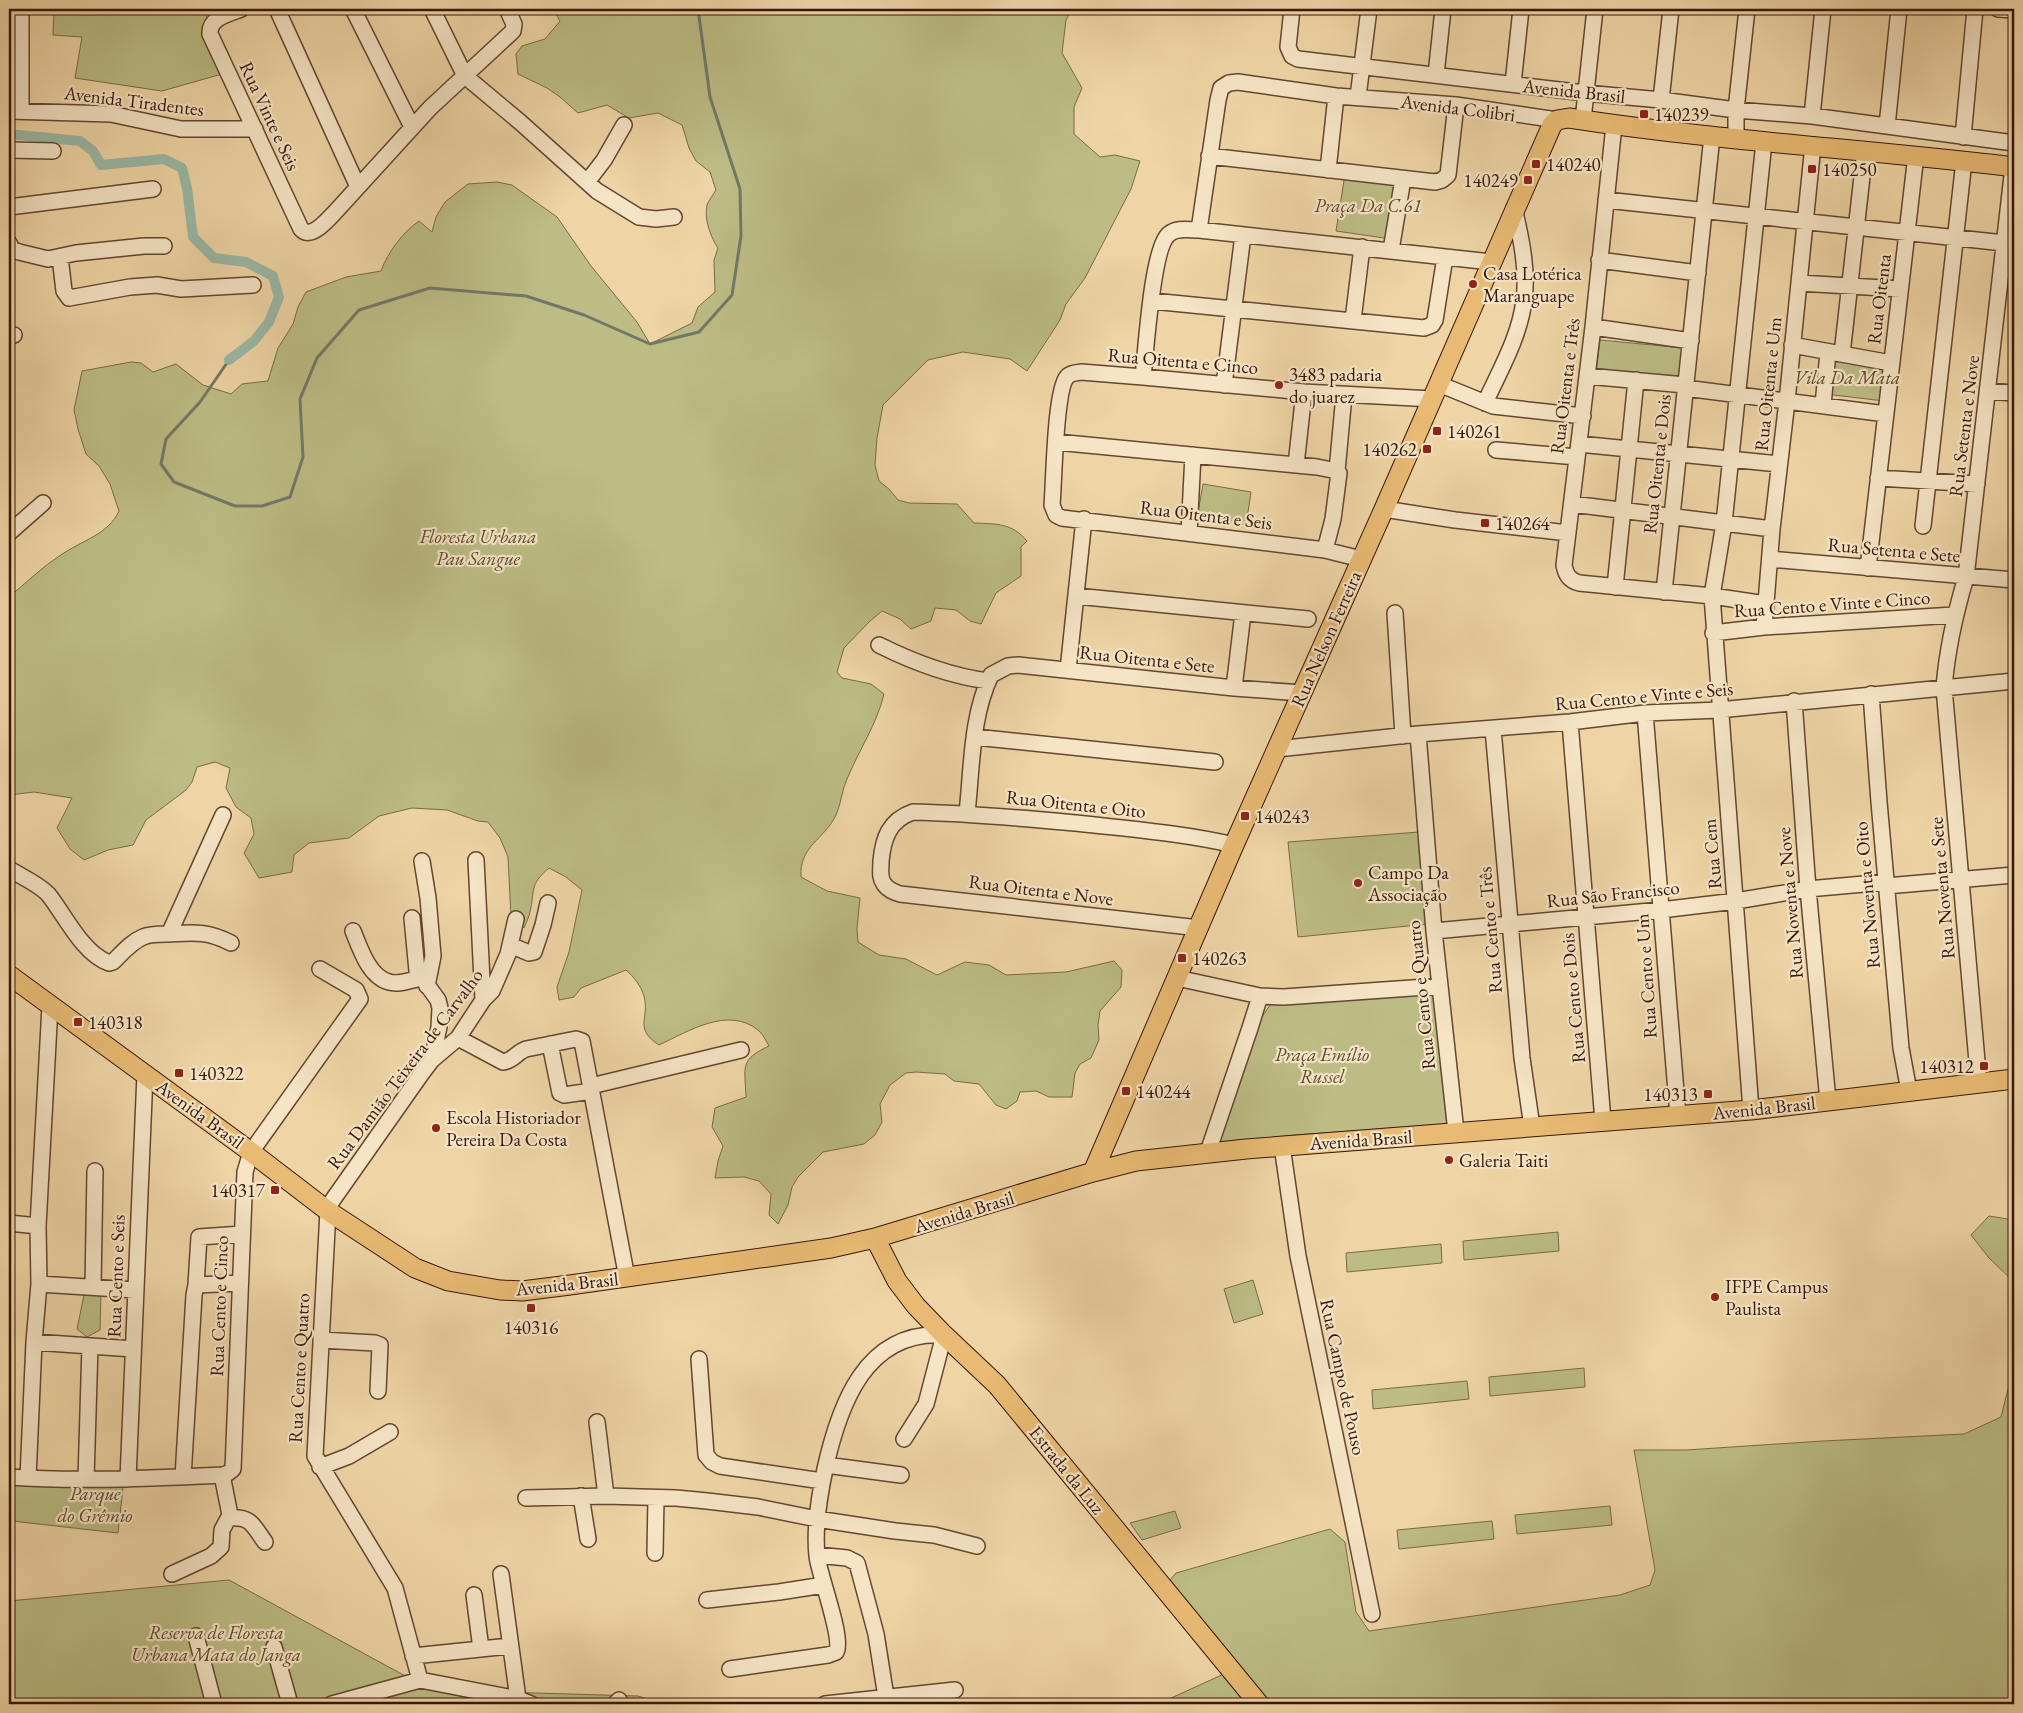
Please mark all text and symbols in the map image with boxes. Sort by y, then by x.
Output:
street label: Rua Vinte e Seis [234,57,306,175]
street label: Avenida Brasil [1520,73,1627,109]
street label: Avenida Tiradentes [62,80,205,122]
street label: Avenida Colibri [1398,88,1517,127]
place label: 140239 [1654,102,1709,127]
marker: 140239 [1638,108,1650,120]
place label: 140240 [1546,152,1601,177]
place label: 140250 [1822,157,1877,182]
marker: 140240 [1530,158,1542,170]
marker: 140250 [1806,163,1818,175]
place label: 140249 [1463,168,1518,193]
marker: 140249 [1522,174,1534,186]
park label: Praça Da C.61 [1314,193,1422,218]
street label: Rua Oitenta [1861,252,1897,346]
place label: Casa Lotérica Maranguape [1483,261,1582,308]
marker: Casa Lotérica Maranguape [1467,278,1479,290]
street label: Rua Oitenta e Um [1749,315,1788,452]
street label: Rua Oitenta e Três [1544,317,1586,455]
street label: Rua Oitenta e Cinco [1107,342,1259,380]
street label: Rua Setenta e Nove [1943,354,1985,498]
place label: 3483 padaria do juarez [1289,362,1383,409]
park label: Vila Da Mata [1794,365,1900,390]
marker: 3483 padaria do juarez [1273,379,1285,391]
street label: Rua Oitenta e Dois [1637,393,1677,535]
place label: 140261 [1447,419,1502,444]
marker: 140261 [1431,425,1443,437]
place label: 140262 [1362,437,1417,462]
marker: 140262 [1421,443,1433,455]
street label: Rua Oitenta e Seis [1138,494,1274,536]
place label: 140264 [1495,511,1551,536]
marker: 140264 [1479,517,1491,529]
park label: Floresta Urbana Pau Sangue [418,524,537,571]
street label: Rua Setenta e Sete [1827,532,1961,568]
street label: Rua Nelson Ferreira [1285,567,1367,711]
street label: Rua Cento e Vinte e Cinco [1733,585,1931,623]
street label: Rua Oitenta e Sete [1078,639,1216,679]
street label: Rua Cento e Vinte e Seis [1554,676,1734,716]
street label: Rua Oitenta e Oito [1005,784,1147,824]
place label: 140243 [1255,804,1310,829]
marker: 140243 [1239,810,1251,822]
street label: Rua Noventa e Sete [1923,816,1961,960]
street label: Rua Cem [1696,818,1728,890]
street label: Rua Noventa e Oito [1848,820,1886,970]
street label: Rua Noventa e Nove [1771,826,1809,980]
place label: Campo Da Associação [1367,860,1449,907]
street label: Rua Cento e Três [1472,866,1508,994]
street label: Rua Oitenta e Nove [967,869,1115,911]
street label: Rua São Francisco [1545,875,1681,913]
marker: Campo Da Associação [1352,877,1364,889]
street label: Rua Cento e Um [1629,913,1663,1039]
street label: Rua Cento e Quatro [1401,919,1441,1071]
street label: Rua Cento e Dois [1555,932,1591,1064]
place label: 140263 [1192,946,1247,971]
marker: 140263 [1176,952,1188,964]
street label: Rua Damião Teixeira de Carvalho [321,964,489,1174]
place label: 140318 [88,1010,143,1035]
marker: 140318 [72,1016,84,1028]
park label: Praça Emílio Russel [1275,1042,1369,1089]
place label: 140312 [1919,1054,1974,1079]
marker: 140312 [1978,1060,1990,1072]
place label: 140322 [189,1061,244,1086]
marker: 140322 [173,1067,185,1079]
street label: Avenida Brasil [150,1073,249,1155]
place label: 140244 [1136,1079,1192,1104]
place label: 140313 [1643,1082,1698,1107]
marker: 140244 [1120,1085,1132,1097]
marker: 140313 [1702,1088,1714,1100]
street label: Avenida Brasil [1710,1090,1817,1126]
place label: Escola Historiador Pereira Da Costa [446,1105,581,1152]
marker: Escola Historiador Pereira Da Costa [430,1122,442,1134]
street label: Avenida Brasil [1308,1124,1414,1156]
place label: Galeria Taiti [1459,1148,1549,1173]
marker: Galeria Taiti [1443,1154,1455,1166]
place label: 140317 [210,1178,266,1203]
marker: 140317 [269,1184,281,1196]
street label: Avenida Brasil [910,1185,1017,1239]
street label: Rua Cento e Seis [101,1214,131,1338]
street label: Rua Cento e Cinco [204,1235,234,1377]
street label: Avenida Brasil [513,1266,620,1302]
place label: IFPE Campus Paulista [1725,1274,1828,1321]
marker: IFPE Campus Paulista [1709,1291,1721,1303]
street label: Rua Cento e Quatro [283,1292,315,1444]
street label: Rua Campo de Pouso [1314,1297,1372,1457]
marker: 140316 [525,1302,537,1314]
place label: 140316 [504,1315,558,1340]
street label: Estrada da Luz [1024,1421,1111,1520]
park label: Parque do Grêmio [58,1481,132,1528]
park label: Reserva de Floresta Urbana Mata do Janga [131,1620,301,1667]

